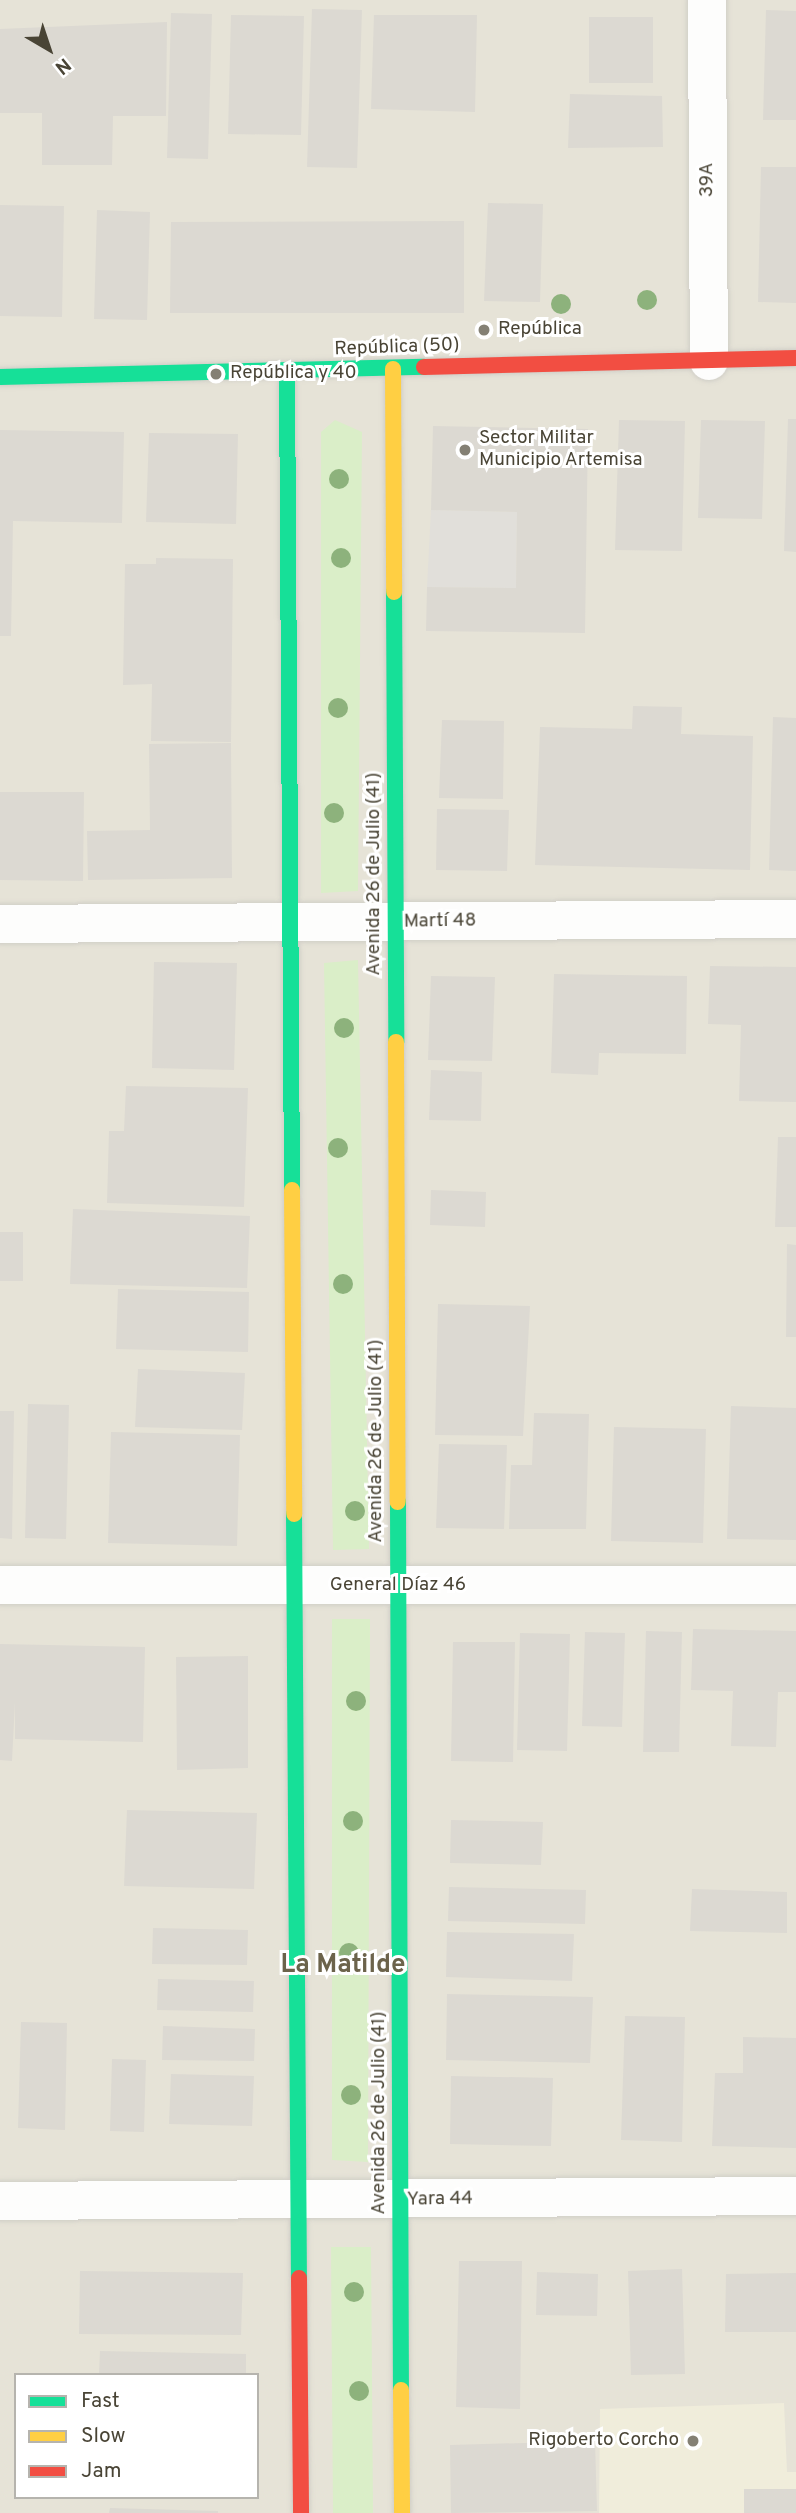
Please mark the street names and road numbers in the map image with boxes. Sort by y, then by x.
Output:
street label: 39A [697,163,719,197]
street label: República (50) [334,334,460,362]
street label: Avenida 26 de Julio (41) [364,772,386,976]
street label: Martí 48 [404,910,476,934]
street label: Avenida 26 de Julio (41) [366,1339,388,1543]
street label: General Díaz 46 [330,1575,466,1597]
street label: Avenida 26 de Julio (41) [369,2011,391,2215]
street label: Yara 44 [407,2188,473,2212]

